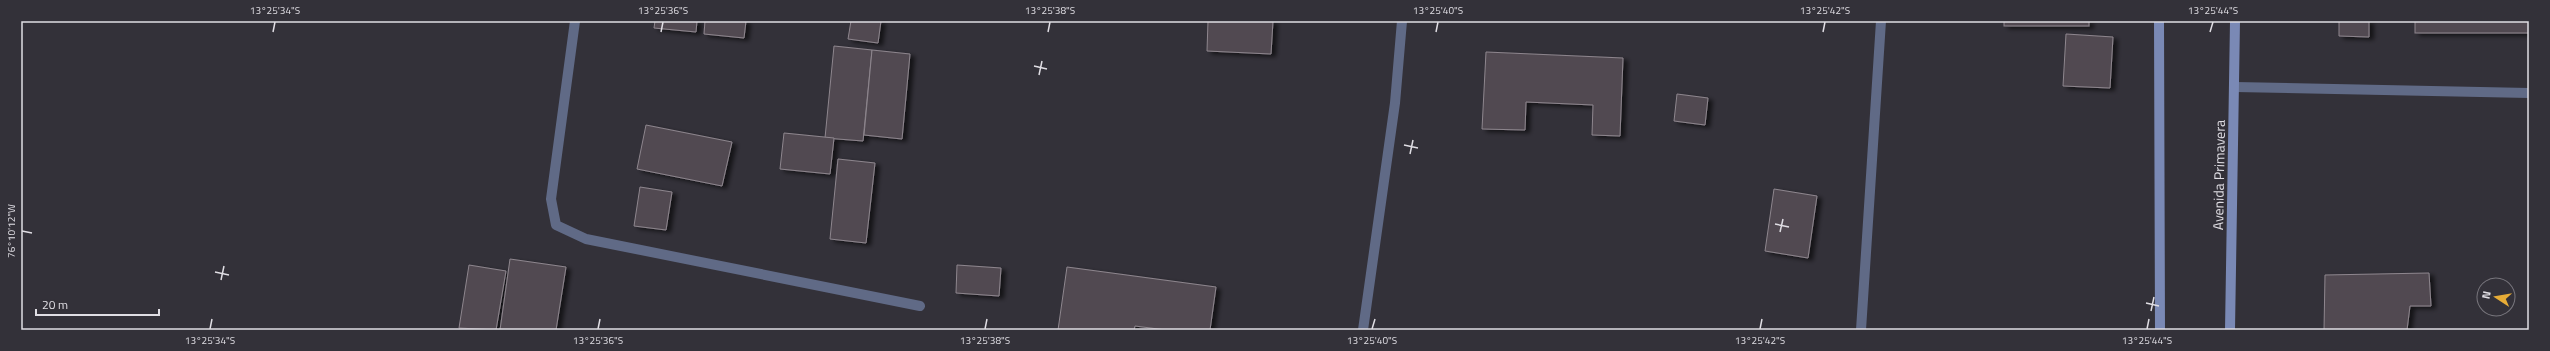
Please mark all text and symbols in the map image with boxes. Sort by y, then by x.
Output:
text: 13°25'34"S [250,3,300,18]
text: 13°25'36"S [638,3,688,18]
text: 13°25'38"S [1025,3,1075,18]
text: 13°25'40"S [1413,3,1463,18]
text: 13°25'42"S [1800,3,1850,18]
text: 13°25'44"S [2188,3,2238,18]
street label: Avenida Primavera [2207,120,2230,230]
text: 76°10'12"W [4,204,19,258]
north arrow [2476,277,2516,317]
text: N [2478,290,2495,300]
scale bar [36,291,159,317]
text: 20 m [42,295,68,314]
text: 13°25'34"S [185,333,235,348]
text: 13°25'36"S [573,333,623,348]
text: 13°25'38"S [960,333,1010,348]
text: 13°25'40"S [1347,333,1397,348]
text: 13°25'42"S [1735,333,1785,348]
text: 13°25'44"S [2122,333,2172,348]

